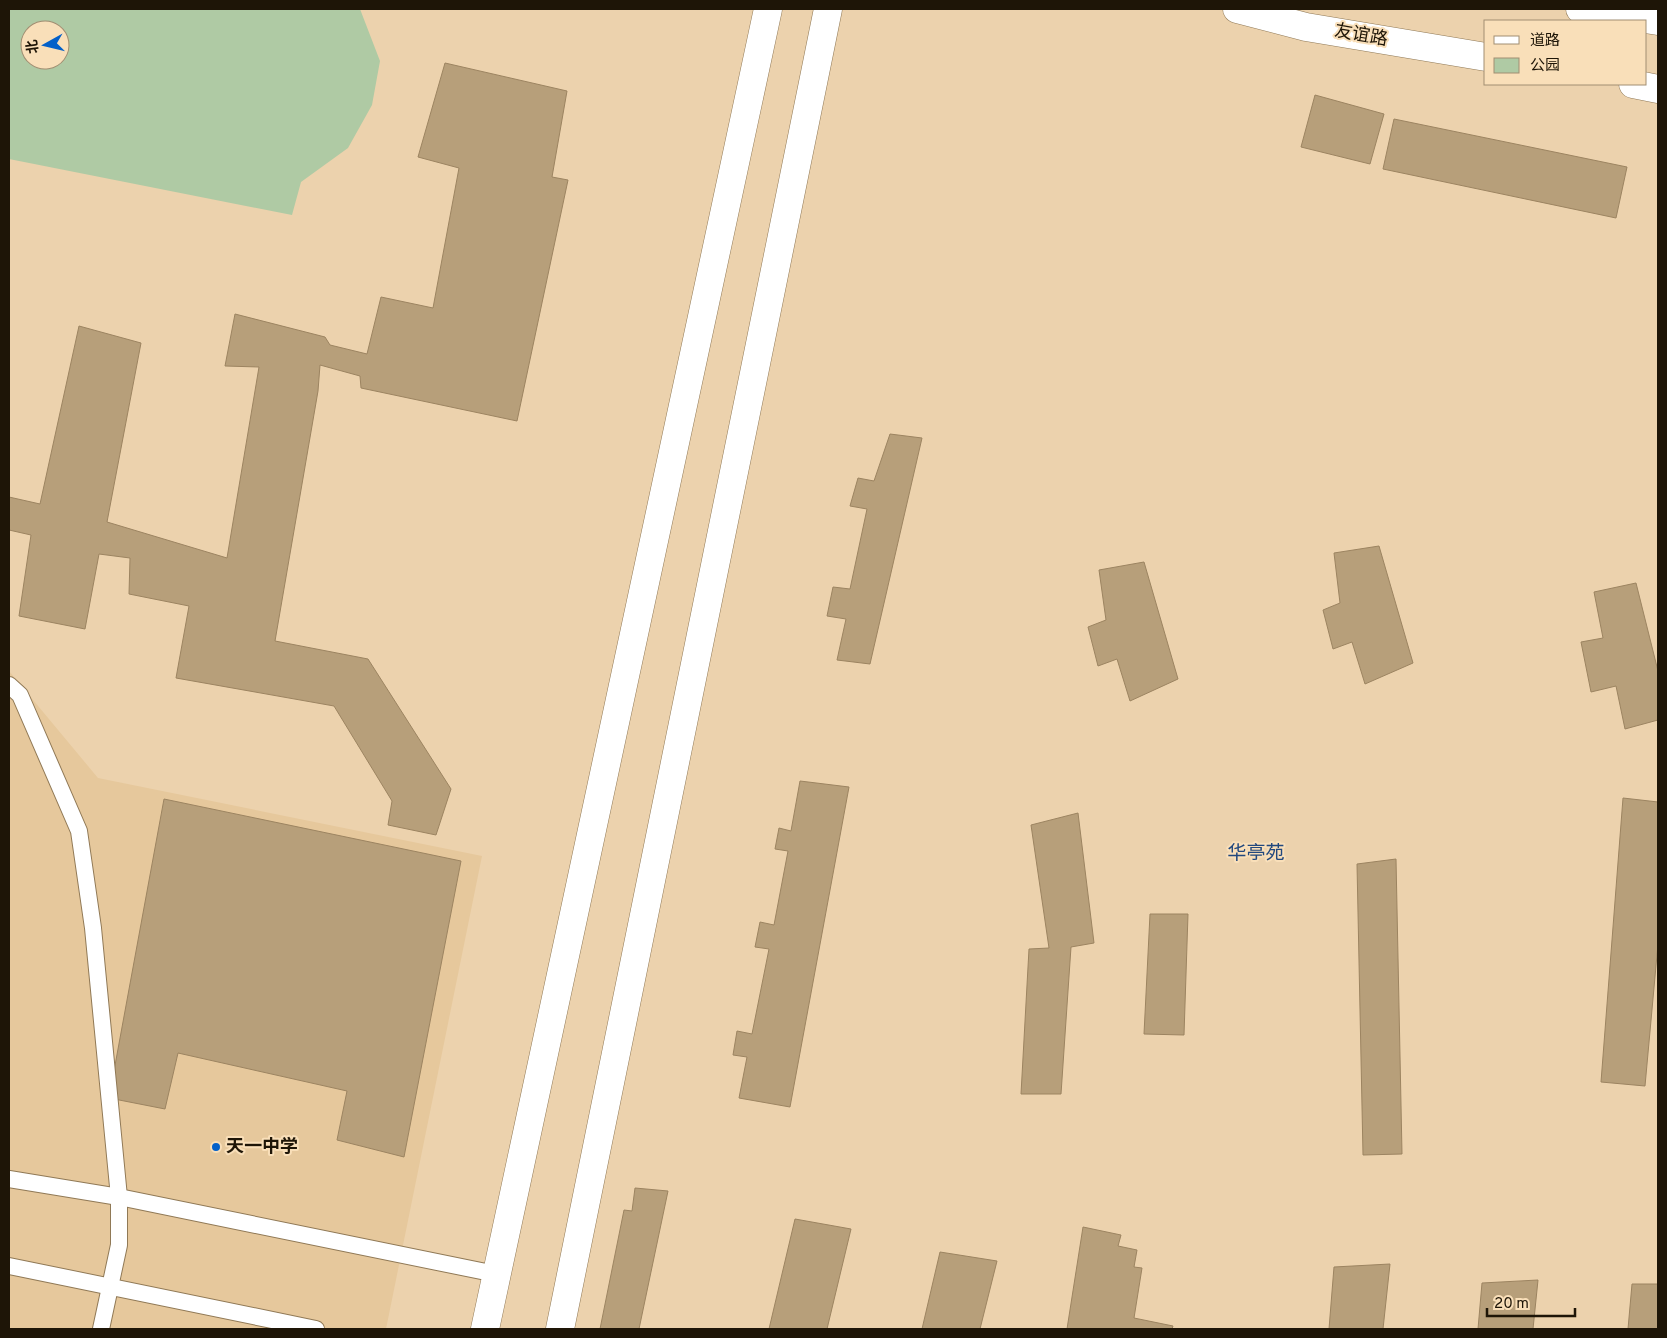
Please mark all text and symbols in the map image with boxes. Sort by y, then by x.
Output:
north arrow [20,20,70,70]
street label: 友谊路 [1332,20,1390,52]
legend [1484,20,1647,85]
text: 道路 [1530,32,1560,51]
text: 北 [24,38,43,55]
text: 公园 [1530,57,1560,76]
district label: 华亭苑 [1227,842,1285,866]
place label: 天一中学 [226,1136,298,1159]
marker: 天一中学 [210,1141,222,1153]
scale bar [1487,1286,1574,1318]
text: 20 m [1494,1295,1529,1314]

